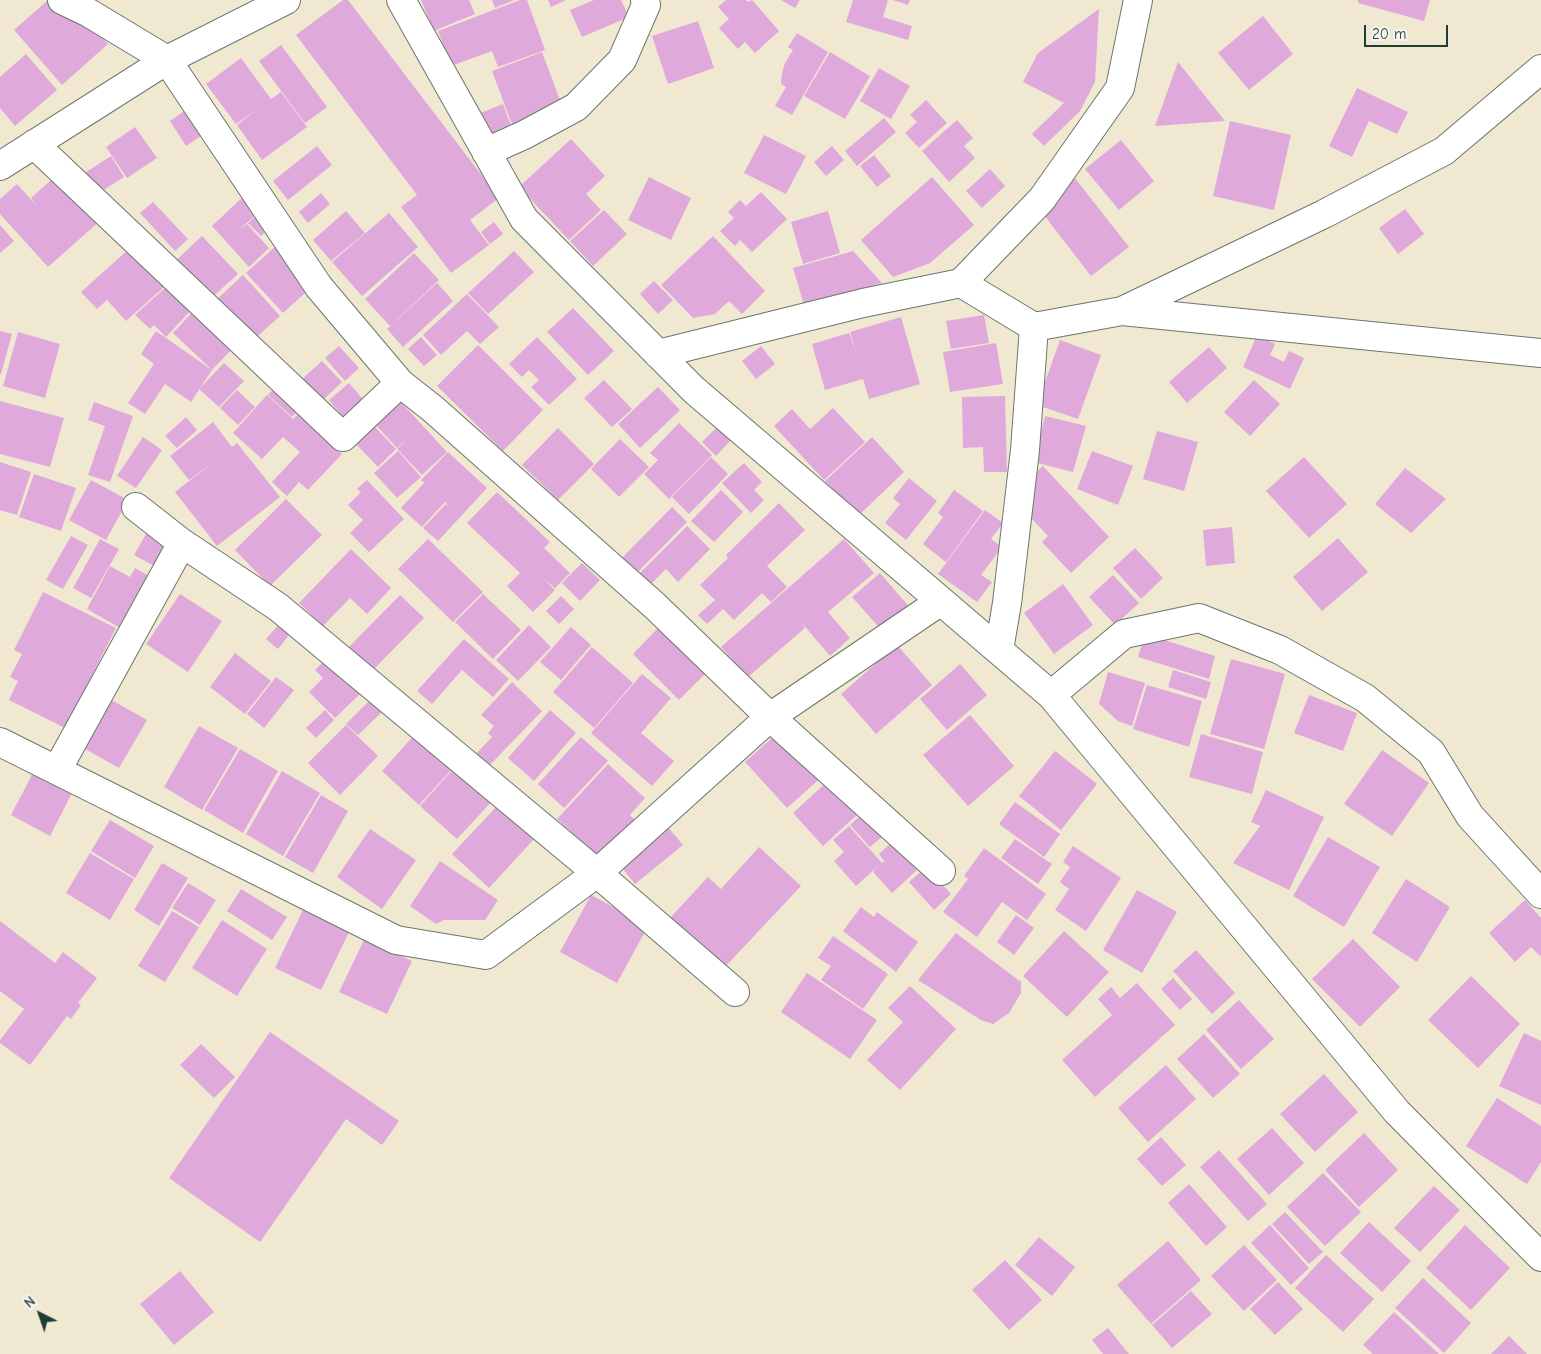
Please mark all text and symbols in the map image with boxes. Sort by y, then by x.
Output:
scale bar [1366,15,1450,47]
text: 20 m [1372,25,1406,43]
north arrow [15,1289,65,1339]
text: N [21,1293,39,1312]

